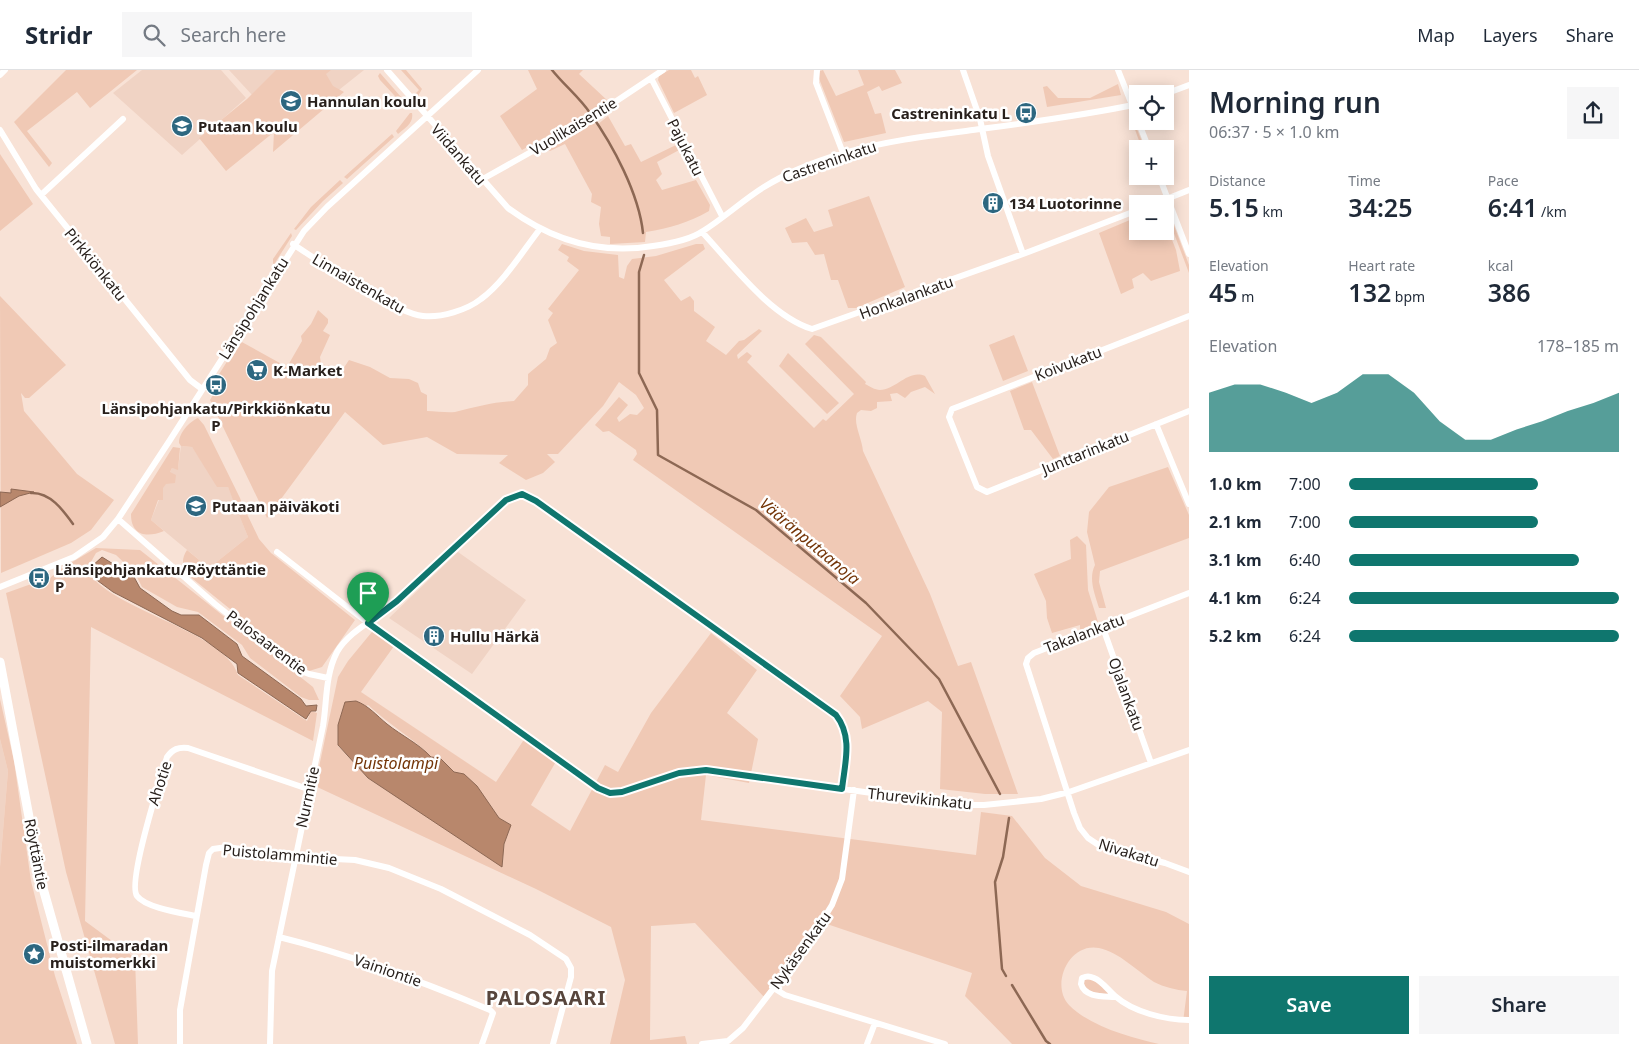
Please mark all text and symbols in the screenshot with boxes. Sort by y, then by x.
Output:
search box [122,12,472,57]
text: Stridr [25,18,92,51]
icon: search [140,21,168,49]
text: Search here [180,22,286,48]
text: Map [1417,23,1455,47]
text: Layers [1483,23,1538,47]
text: Share [1566,23,1614,47]
text: Morning run [1209,83,1381,121]
map controls [1129,85,1174,240]
button: locate [1129,85,1174,130]
button: share [1567,87,1619,139]
school or university icon: Hannulan koulu [279,89,303,113]
place label: Hannulan koulu [307,91,426,111]
street label: Vuolikaisentie [526,92,620,160]
bus stop icon: Castreninkatu L [1014,101,1038,125]
place label: Castreninkatu L [891,103,1010,123]
school or university icon: Putaan koulu [170,114,194,138]
street label: Pajukatu [663,115,709,179]
place label: Putaan koulu [198,116,298,136]
street label: Viidankatu [427,119,491,189]
text: 06:37 · 5 × 1.0 km [1209,121,1339,143]
street label: Castreninkatu [779,136,879,186]
button: + [1129,140,1174,185]
text: Distance [1209,171,1266,190]
text: Time [1348,171,1381,190]
text: Pace [1488,171,1519,190]
text: 5.15 [1209,190,1259,224]
text: 34:25 [1348,190,1412,224]
text: 6:41 [1488,190,1537,224]
building icon: 134 Luotorinne [981,191,1005,215]
place label: 134 Luotorinne [1009,193,1122,213]
button: − [1129,195,1174,240]
text: km [1259,202,1283,221]
text: /km [1537,202,1567,221]
street label: Pirkkiönkatu [60,223,132,305]
street label: Linnaistenkatu [309,248,409,318]
street label: Länsipohjankatu [214,253,292,363]
text: Elevation [1209,256,1269,275]
text: Heart rate [1348,256,1415,275]
text: kcal [1488,256,1513,275]
street label: Honkalankatu [856,271,956,323]
text: 45 [1209,275,1238,309]
text: 132 [1348,275,1391,309]
text: 386 [1488,275,1531,309]
text: m [1238,287,1254,306]
text: bpm [1391,287,1425,306]
text: Elevation [1209,335,1277,357]
text: 178–185 m [1537,335,1619,357]
street label: Koivukatu [1032,341,1104,385]
supermarket icon: K-Market [245,358,269,382]
place label: K-Market [273,360,343,380]
bus stop icon: Länsipohjankatu/Pirkkiönkatu P [204,373,228,397]
place label: Länsipohjankatu/Pirkkiönkatu P [102,398,330,435]
street label: Junttarinkatu [1037,425,1132,479]
text: 1.0 km [1209,473,1261,495]
text: 7:00 [1289,473,1321,495]
water label: Vääränputaanoja [755,493,865,589]
school or university icon: Putaan päiväkoti [184,494,208,518]
place label: Putaan päiväkoti [212,496,339,516]
text: 2.1 km [1209,511,1261,533]
text: 7:00 [1289,511,1321,533]
text: 3.1 km [1209,549,1261,571]
text: 6:40 [1289,549,1321,571]
place label: Länsipohjankatu/Röyttäntie P [55,559,266,596]
bus stop icon: Länsipohjankatu/Röyttäntie P [27,566,51,590]
pin [347,572,389,623]
icon: arrive [354,579,382,607]
text: 4.1 km [1209,587,1261,609]
text: 6:24 [1289,587,1321,609]
street label: Palosaarentie [223,605,311,679]
street label: Takalankatu [1041,608,1127,658]
building icon: Hullu Härkä [422,624,446,648]
text: 5.2 km [1209,625,1261,647]
text: 6:24 [1289,625,1321,647]
place label: Hullu Härkä [450,626,539,646]
street label: Ojalankatu [1104,655,1150,733]
water label: Puistolampi [354,752,439,774]
street label: Ahotie [142,758,176,808]
street label: Nurmitie [291,764,323,830]
street label: Thurevikinkatu [867,783,973,813]
street label: Röyttäntie [20,817,54,891]
street label: Nivakatu [1096,833,1162,871]
street label: Puistolammintie [222,839,338,869]
street label: Nykäsenkatu [765,907,835,993]
place label: Posti-ilmaradan muistomerkki [50,935,168,972]
place icon: Posti-ilmaradan muistomerkki [22,942,46,966]
street label: Vainiontie [352,949,424,991]
button: Save [1209,976,1409,1034]
button: Share [1419,976,1619,1034]
district label: PALOSAARI [486,984,606,1011]

